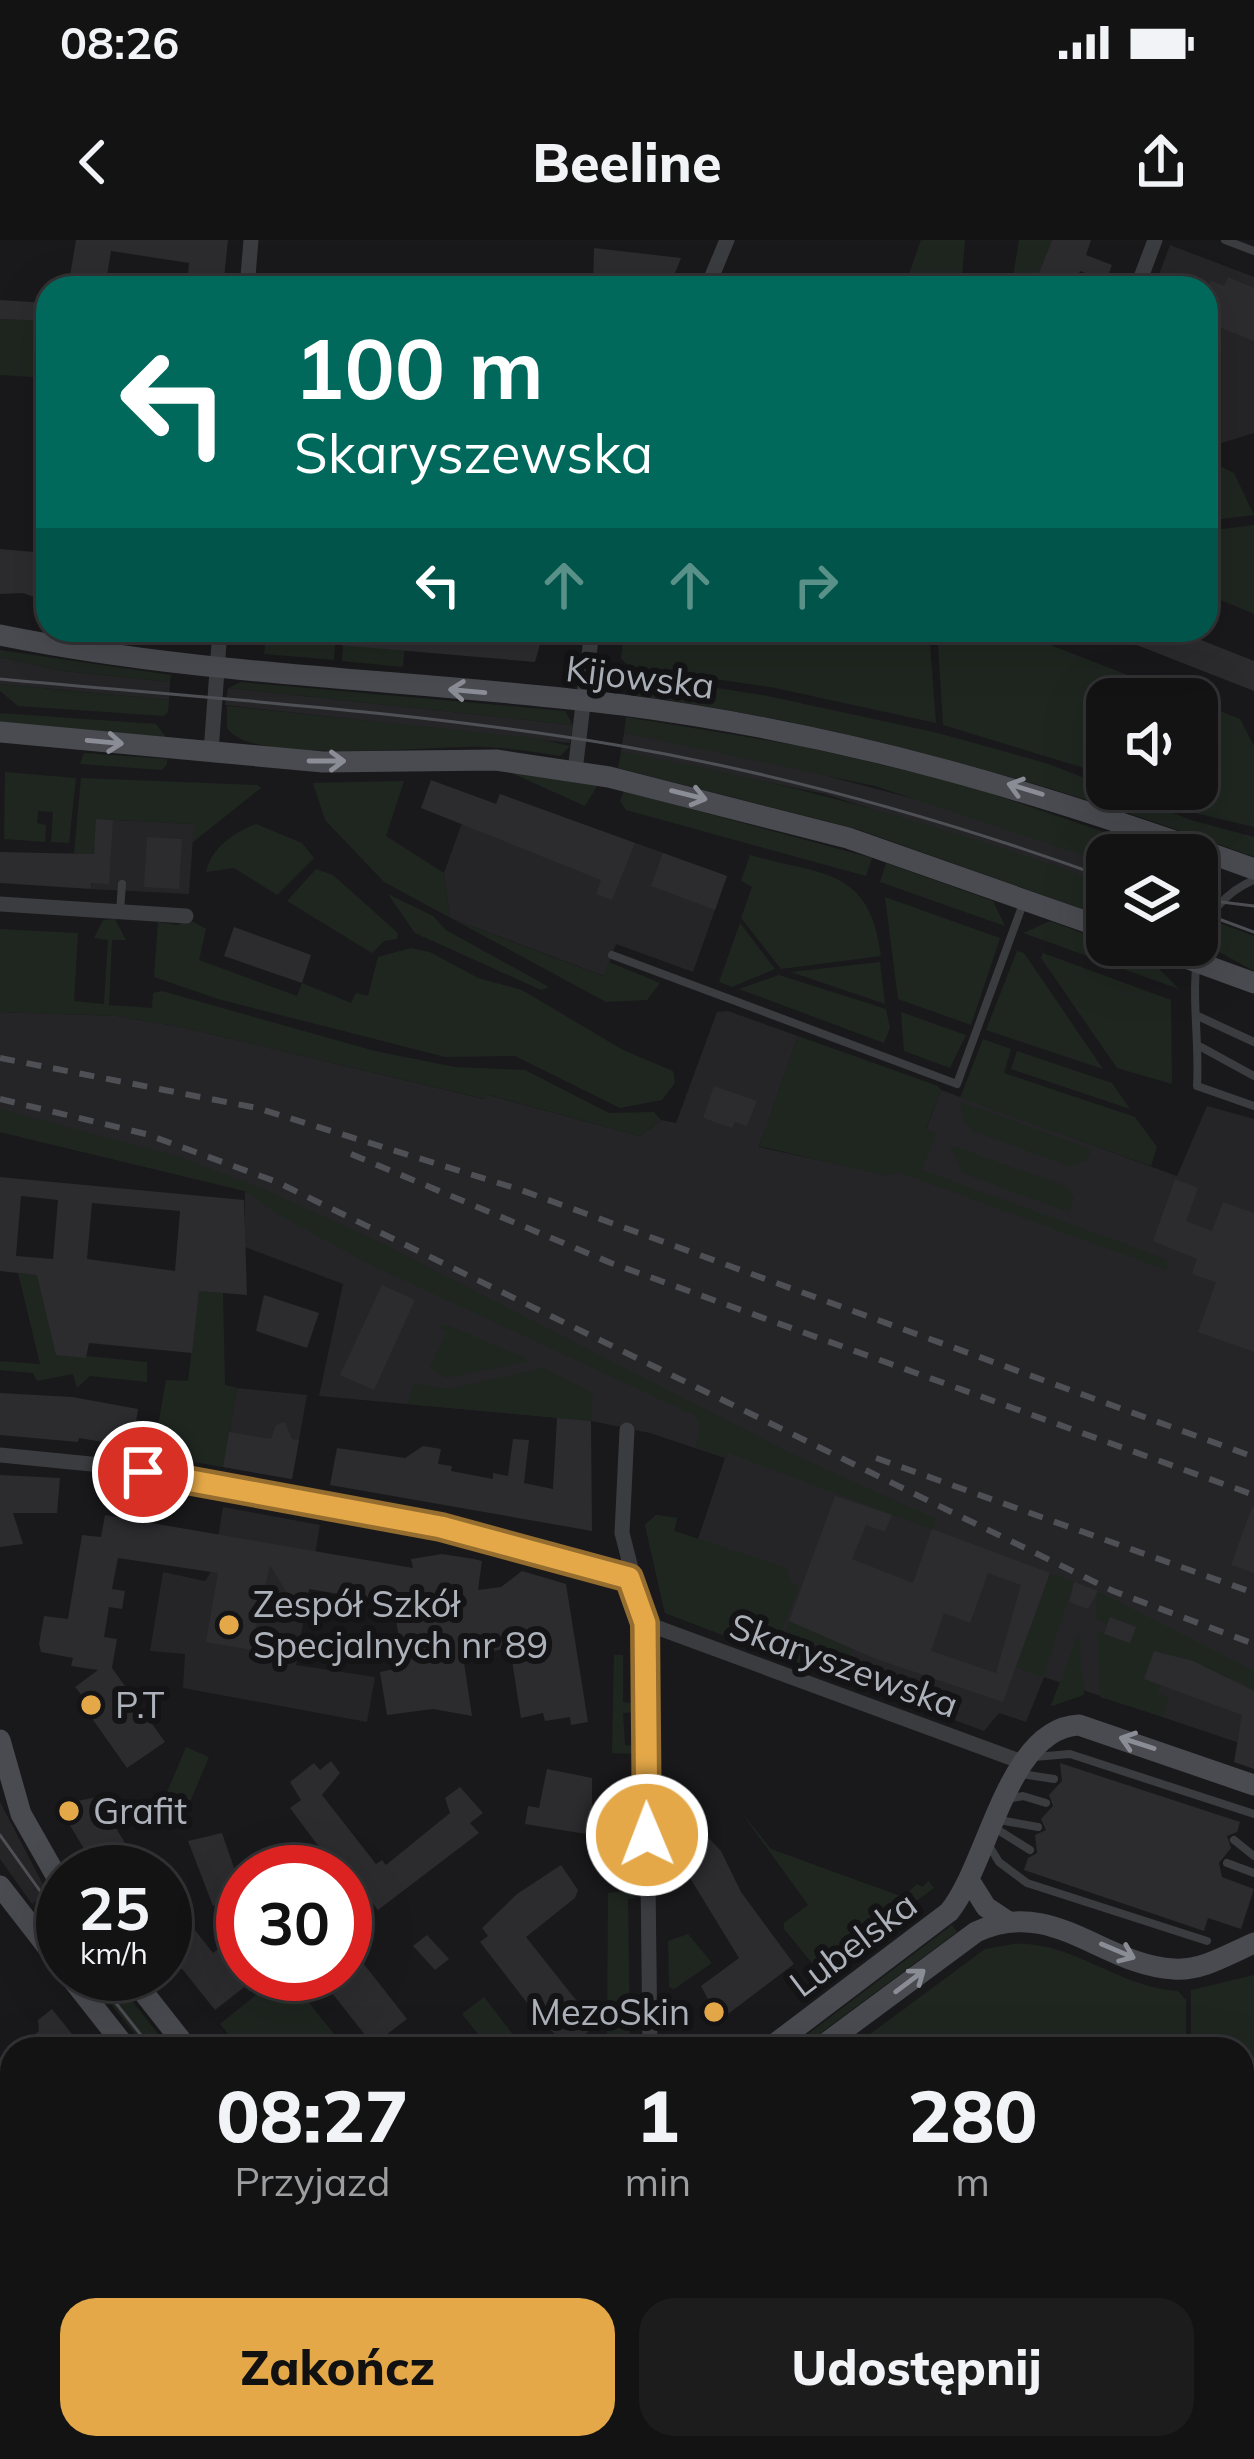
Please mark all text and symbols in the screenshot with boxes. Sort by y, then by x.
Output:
text: 08:26 [60,14,179,70]
text: Beeline [532,128,722,196]
icon: back [60,129,126,195]
icon: share [1128,129,1194,195]
text: 100 m [294,315,544,420]
icon: left [96,324,252,480]
text: Skaryszewska [294,419,653,487]
icon: left [405,552,471,618]
icon: ahead [531,552,597,618]
icon: ahead [657,552,723,618]
icon: right [783,552,849,618]
street label: Kijowska [563,645,717,708]
map controls [1086,678,1218,966]
button: sound [1086,678,1218,810]
one-way arrow [448,679,487,702]
one-way arrow [85,731,124,754]
one-way arrow [307,750,346,772]
one-way arrow [1007,776,1045,798]
one-way arrow [670,785,708,807]
button: layers [1086,834,1218,966]
pin [92,1421,194,1523]
icon: arrive [110,1439,176,1505]
place label: Zespół Szkół Specjalnych nr 89 [253,1581,548,1667]
street label: Skaryszewska [724,1602,964,1727]
marker: Zespół Szkół Specjalnych nr 89 [216,1612,242,1638]
place label: P.T [115,1682,165,1727]
marker: P.T [78,1692,104,1718]
one-way arrow [1119,1731,1157,1753]
position arrow [584,1772,710,1898]
place label: Grafit [93,1788,187,1833]
marker: Grafit [56,1798,82,1824]
speed limit sign: 30 [216,1845,372,2001]
text: 25 [78,1870,150,1945]
street label: Lubelska [780,1881,925,2006]
text: km/h [80,1934,148,1972]
one-way arrow [1099,1941,1135,1963]
one-way arrow [893,1968,926,1994]
place label: MezoSkin [530,1989,690,2034]
marker: MezoSkin [701,1999,727,2025]
text: 08:27 [217,2070,408,2160]
text: 1 [636,2070,680,2160]
text: 280 [908,2070,1037,2160]
text: Przyjazd [234,2157,390,2206]
text: min [625,2157,691,2206]
text: m [955,2157,990,2206]
button: Zakończ [60,2298,615,2436]
button: Udostępnij [639,2298,1194,2436]

